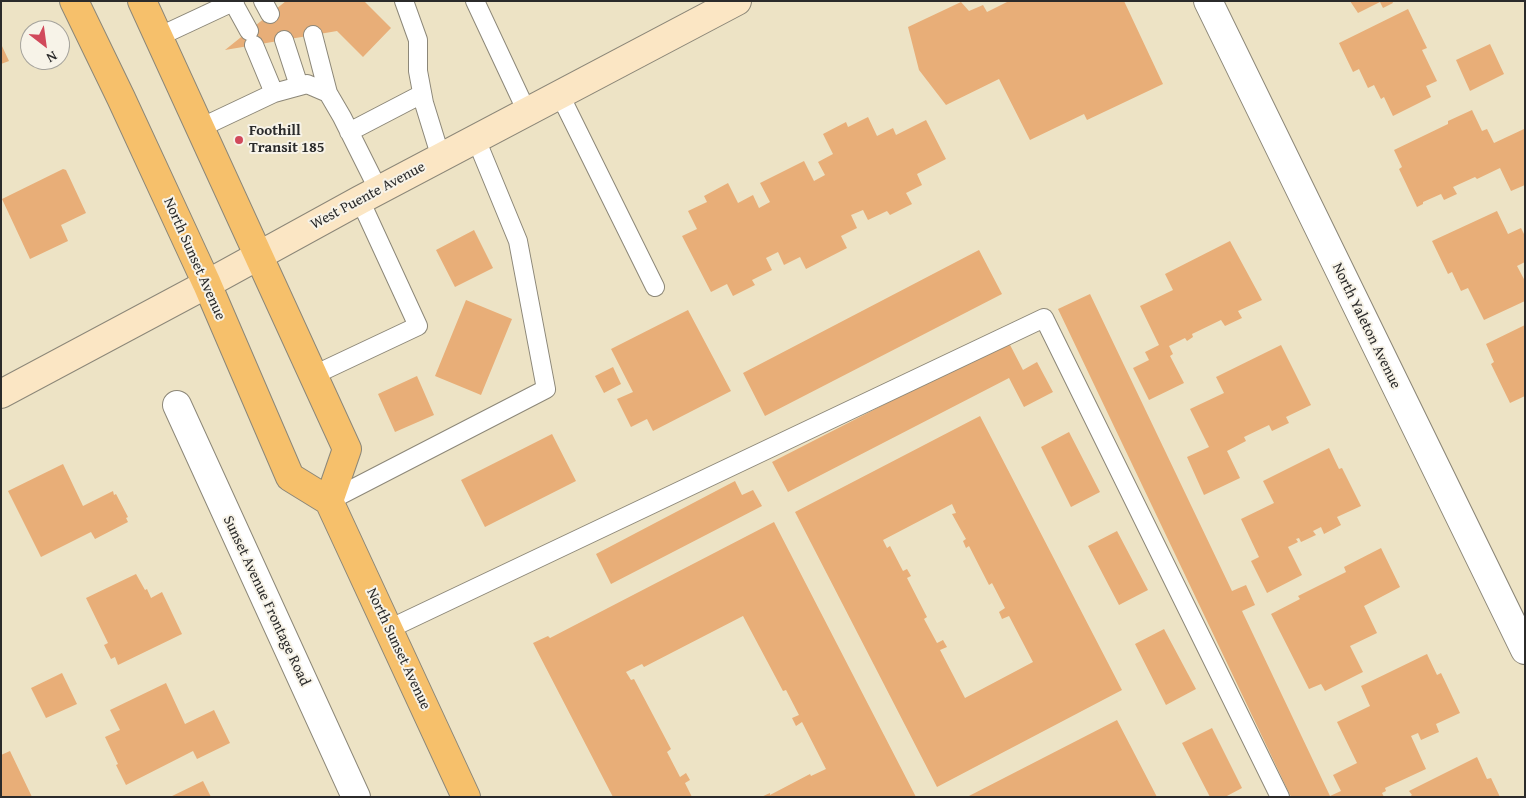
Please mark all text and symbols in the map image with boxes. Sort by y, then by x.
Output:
north arrow [20,20,70,70]
text: N [43,46,61,68]
place label: Foothill Transit 185 [249,122,325,157]
marker: Foothill Transit 185 [233,134,245,146]
street label: West Puente Avenue [308,158,428,234]
street label: North Sunset Avenue [159,195,229,323]
street label: North Yaleton Avenue [1328,260,1404,392]
street label: Sunset Avenue Frontage Road [219,513,313,689]
street label: North Sunset Avenue [362,585,434,713]

